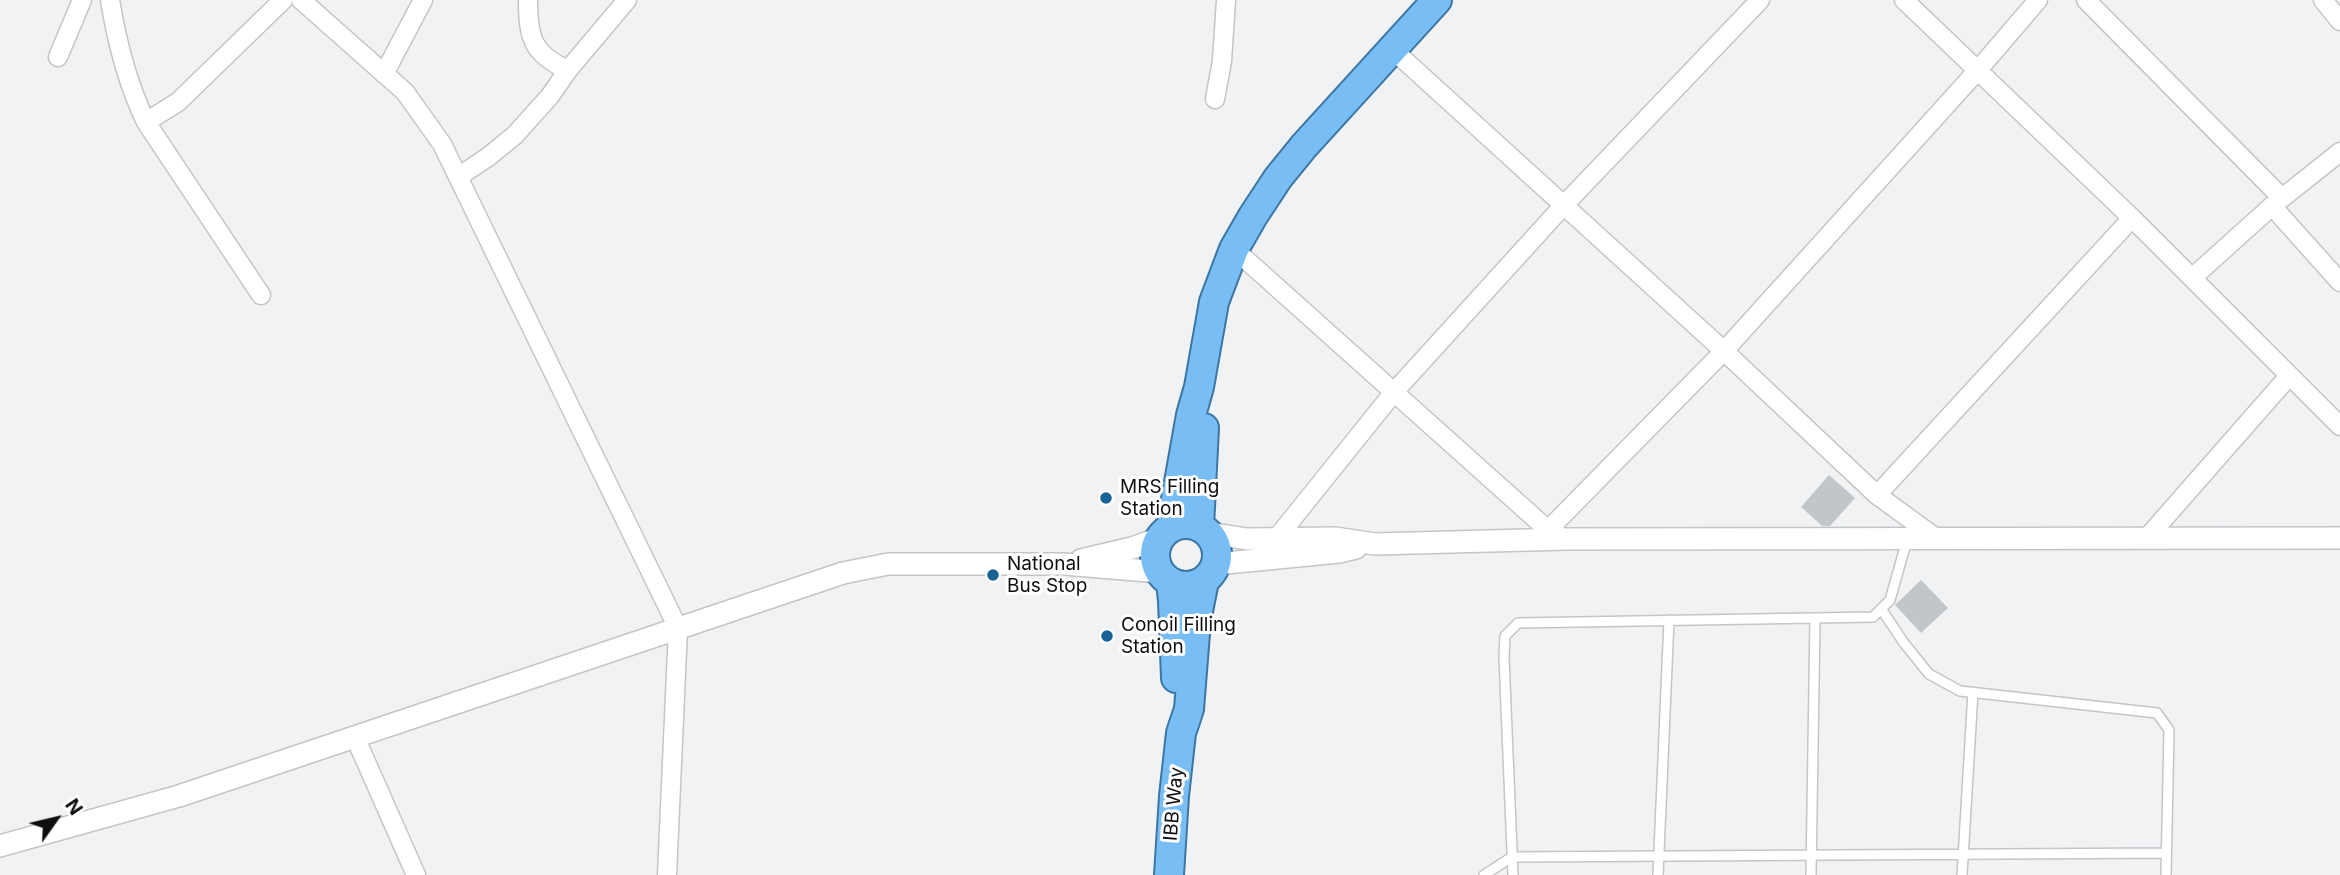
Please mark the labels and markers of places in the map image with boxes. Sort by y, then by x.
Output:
place label: MRS Filling Station [1120,476,1219,520]
marker: MRS Filling Station [1098,490,1114,506]
place label: National Bus Stop [1007,553,1087,597]
marker: National Bus Stop [985,567,1001,583]
place label: Conoil Filling Station [1121,614,1236,658]
marker: Conoil Filling Station [1099,628,1115,644]

